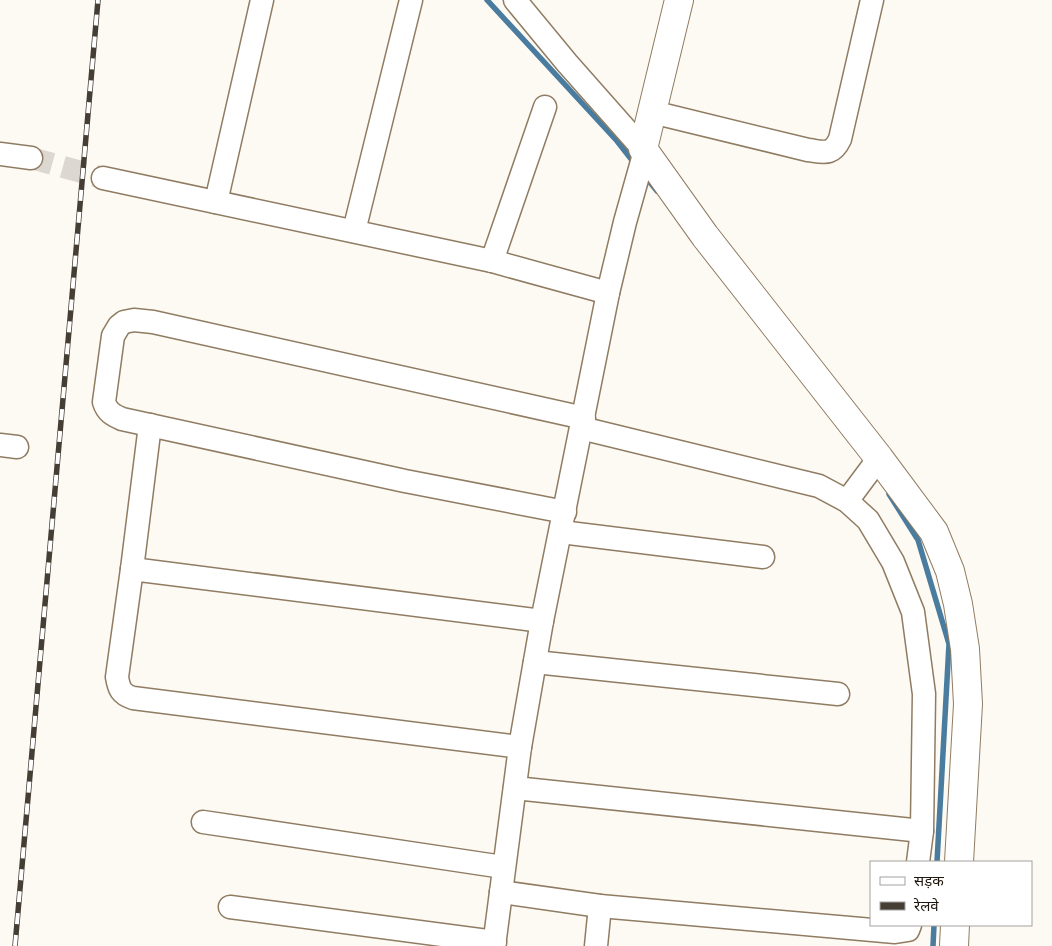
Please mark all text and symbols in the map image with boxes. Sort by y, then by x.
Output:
legend [870,861,1032,926]
text: सड़क [914,871,944,890]
text: रेलवे [913,896,939,915]

